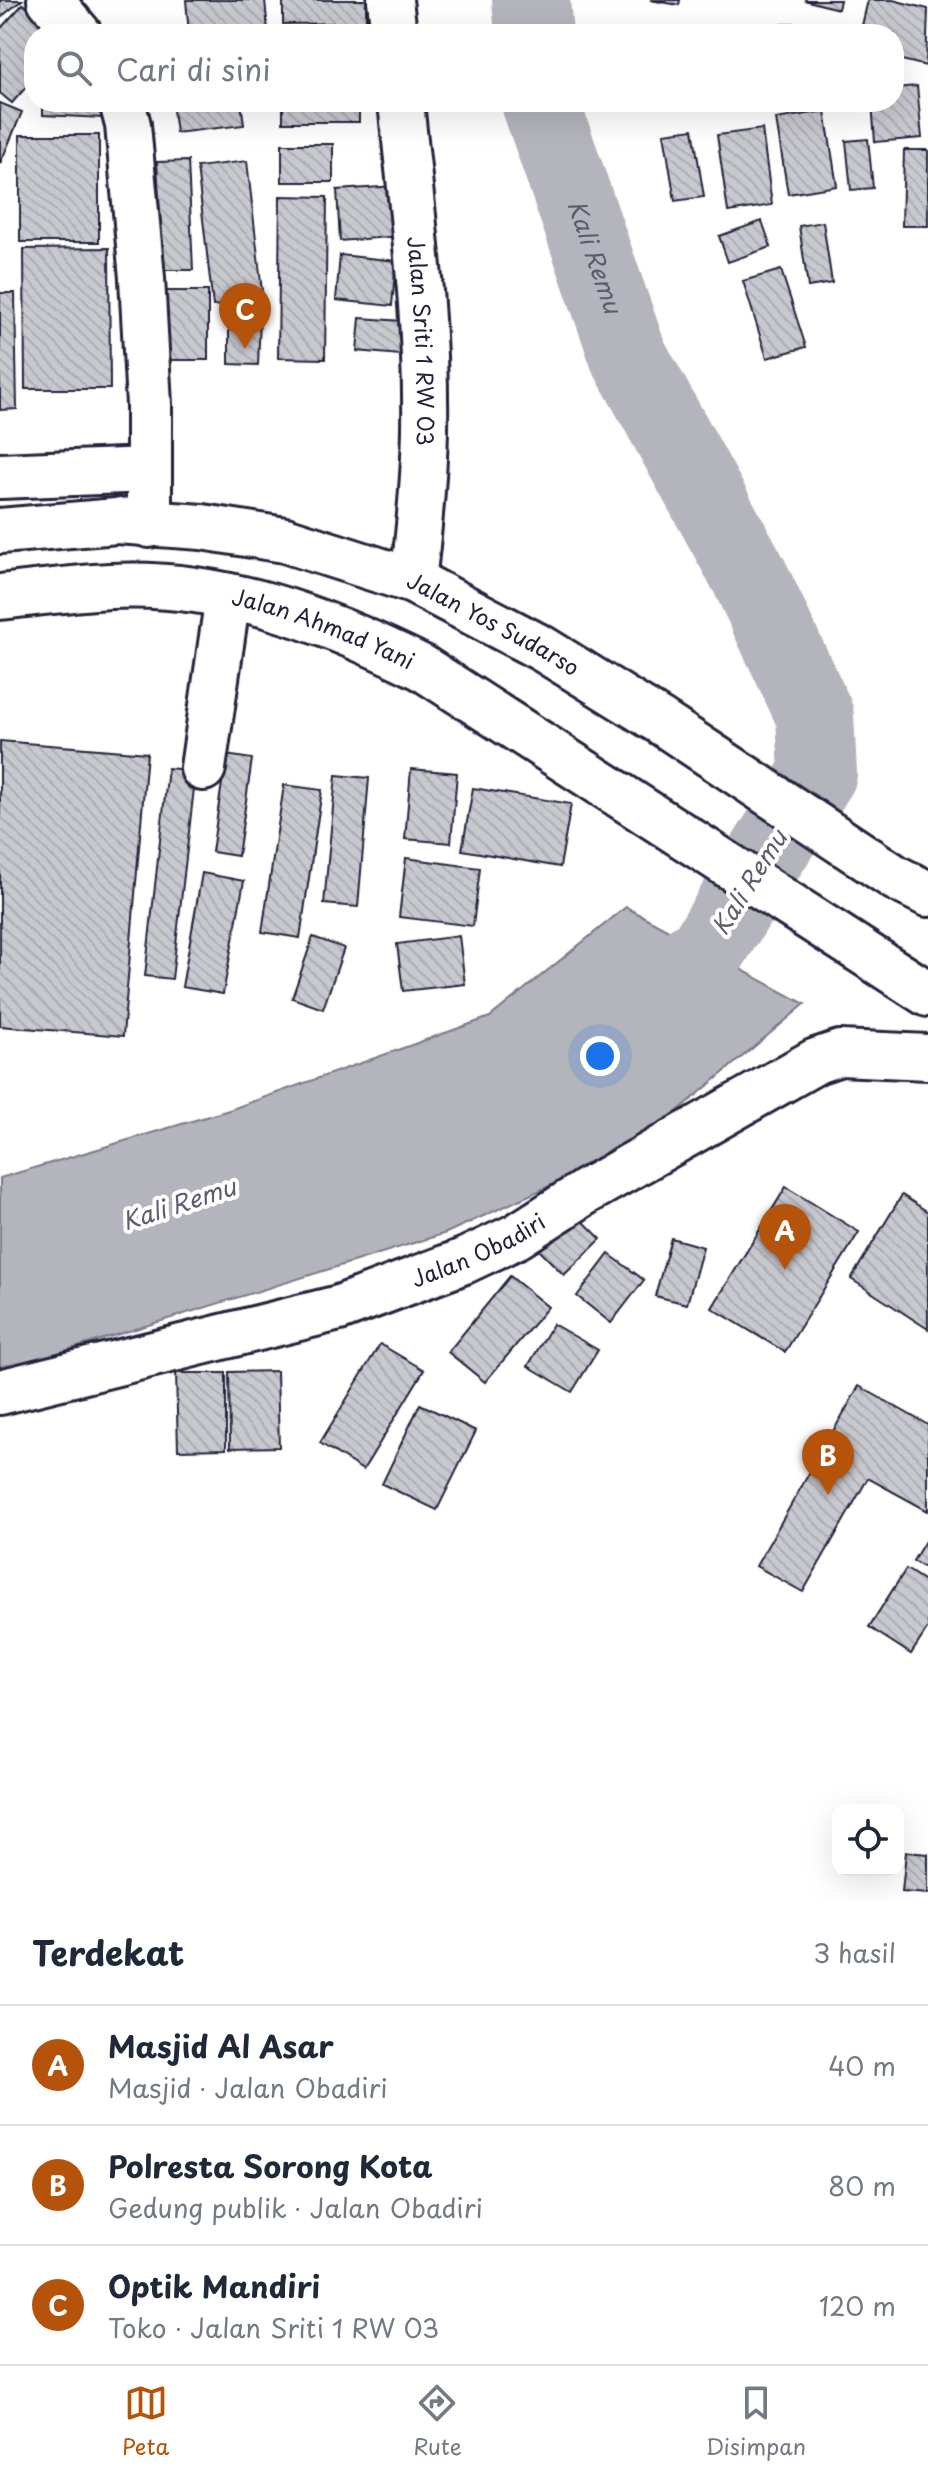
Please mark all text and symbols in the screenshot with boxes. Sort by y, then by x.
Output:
search box [24,24,904,112]
icon: search [52,46,96,90]
text: Cari di sini [116,46,271,91]
water label: Kali Remu [559,195,633,319]
street label: Jalan Sriti 1 RW 03 [400,235,443,446]
pin: C [219,283,271,349]
street label: Jalan Yos Sudarso [402,563,587,683]
street label: Jalan Ahmad Yani [229,579,421,676]
water label: Kali Remu [702,821,796,941]
your location [580,1036,620,1076]
water label: Kali Remu [117,1167,242,1238]
street label: Jalan Obadiri [406,1204,551,1294]
pin: A [759,1204,811,1270]
pin: B [802,1429,854,1495]
map controls [832,1804,904,1876]
button: locate [832,1804,904,1876]
text: Terdekat [32,1926,184,1978]
text: 3 hasil [813,1933,896,1972]
text: Masjid Al Asar [108,2023,334,2068]
text: A [48,2046,68,2085]
text: 40 m [828,2046,896,2085]
text: Masjid · Jalan Obadiri [108,2068,388,2107]
text: Polresta Sorong Kota [108,2143,433,2188]
text: B [49,2166,67,2205]
text: 80 m [828,2166,896,2205]
text: Gedung publik · Jalan Obadiri [108,2188,483,2227]
text: Optik Mandiri [108,2263,320,2308]
text: C [48,2286,68,2325]
text: 120 m [819,2286,896,2325]
text: Toko · Jalan Sriti 1 RW 03 [108,2308,439,2347]
tab: Peta [122,2381,169,2462]
tab: Rute [413,2381,462,2462]
tab: Disimpan [706,2381,806,2462]

